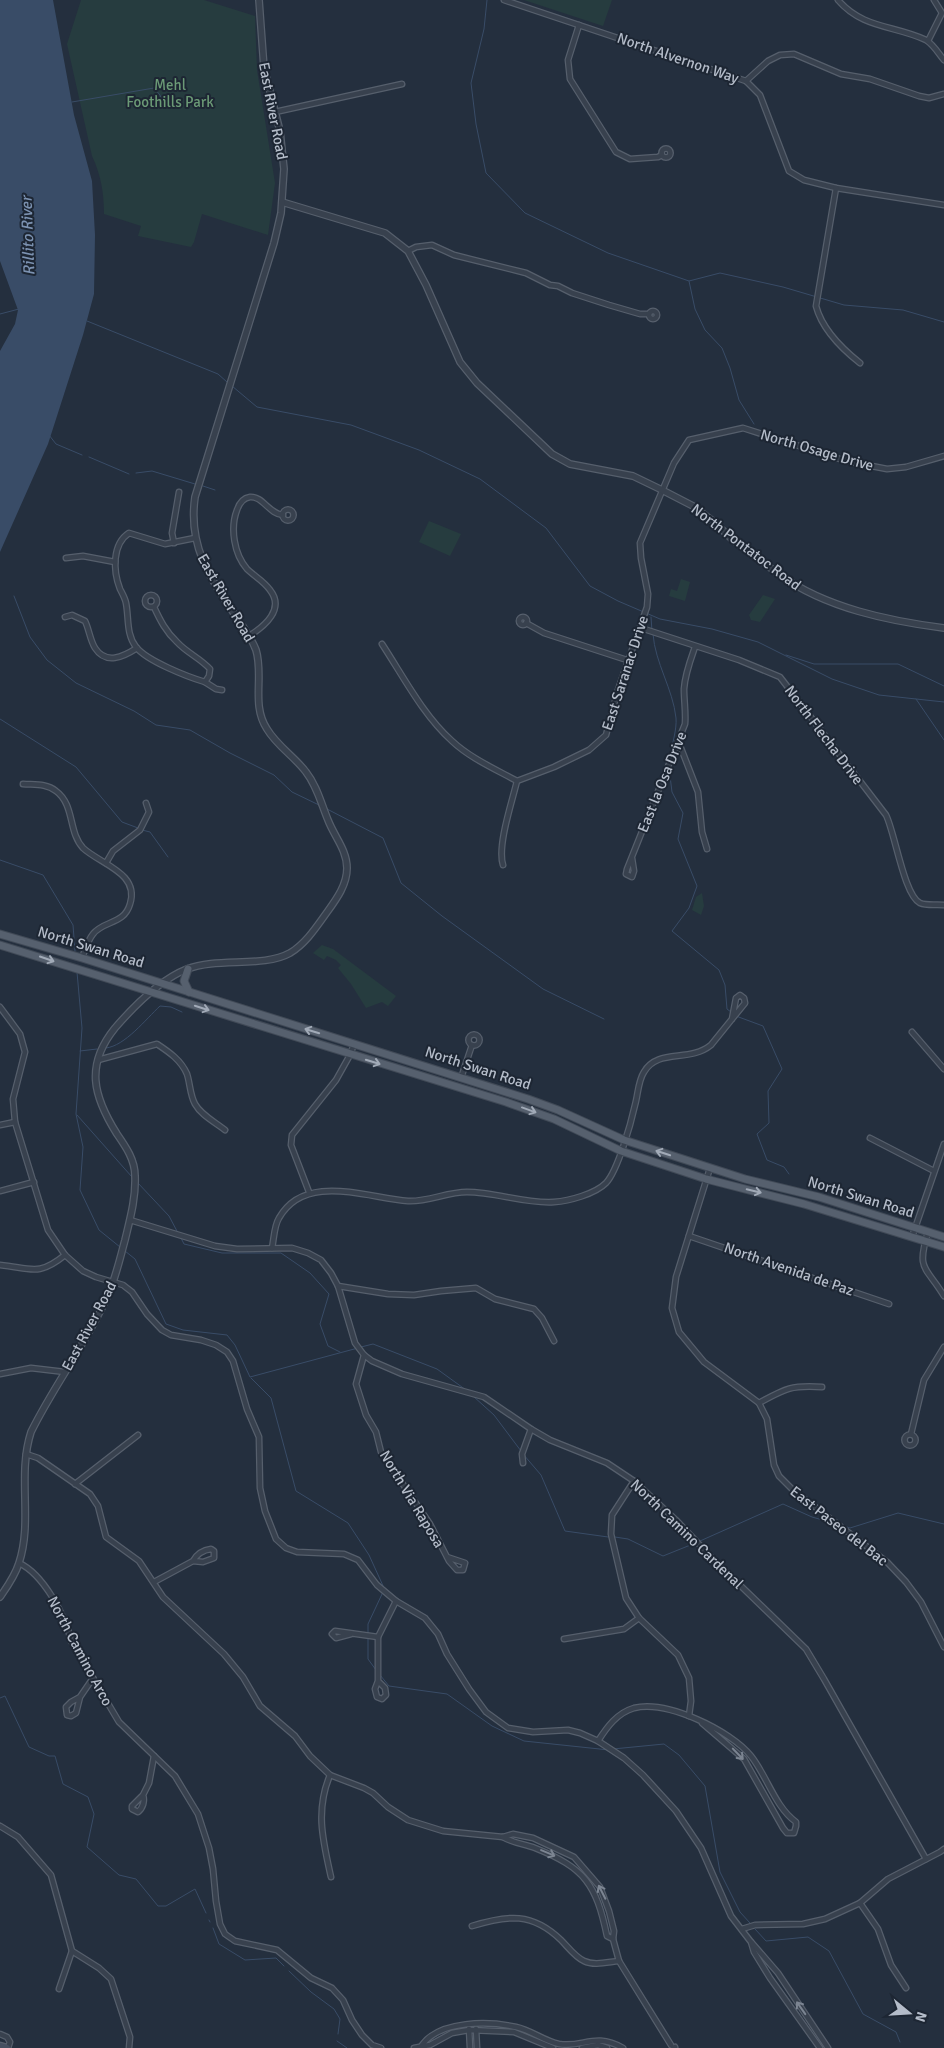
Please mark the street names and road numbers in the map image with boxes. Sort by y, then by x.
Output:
street label: North Alvernon Way [615,29,741,87]
street label: East River Road [255,61,291,161]
street label: North Osage Drive [758,425,876,475]
street label: North Pontatoc Road [688,500,804,594]
street label: East River Road [193,551,259,645]
street label: East Saranac Drive [598,613,652,733]
street label: North Flecha Drive [781,682,867,788]
street label: East la Osa Drive [634,729,690,835]
street label: North Swan Road [36,922,147,972]
street label: North Swan Road [423,1042,533,1094]
street label: North Swan Road [806,1172,917,1222]
street label: North Avenida de Paz [722,1238,856,1300]
street label: East River Road [58,1278,120,1374]
street label: North Via Raposa [376,1447,448,1551]
street label: North Camino Cardenal [627,1475,747,1593]
street label: East Paseo del Bac [787,1482,891,1570]
street label: North Camino Arco [44,1593,117,1709]

